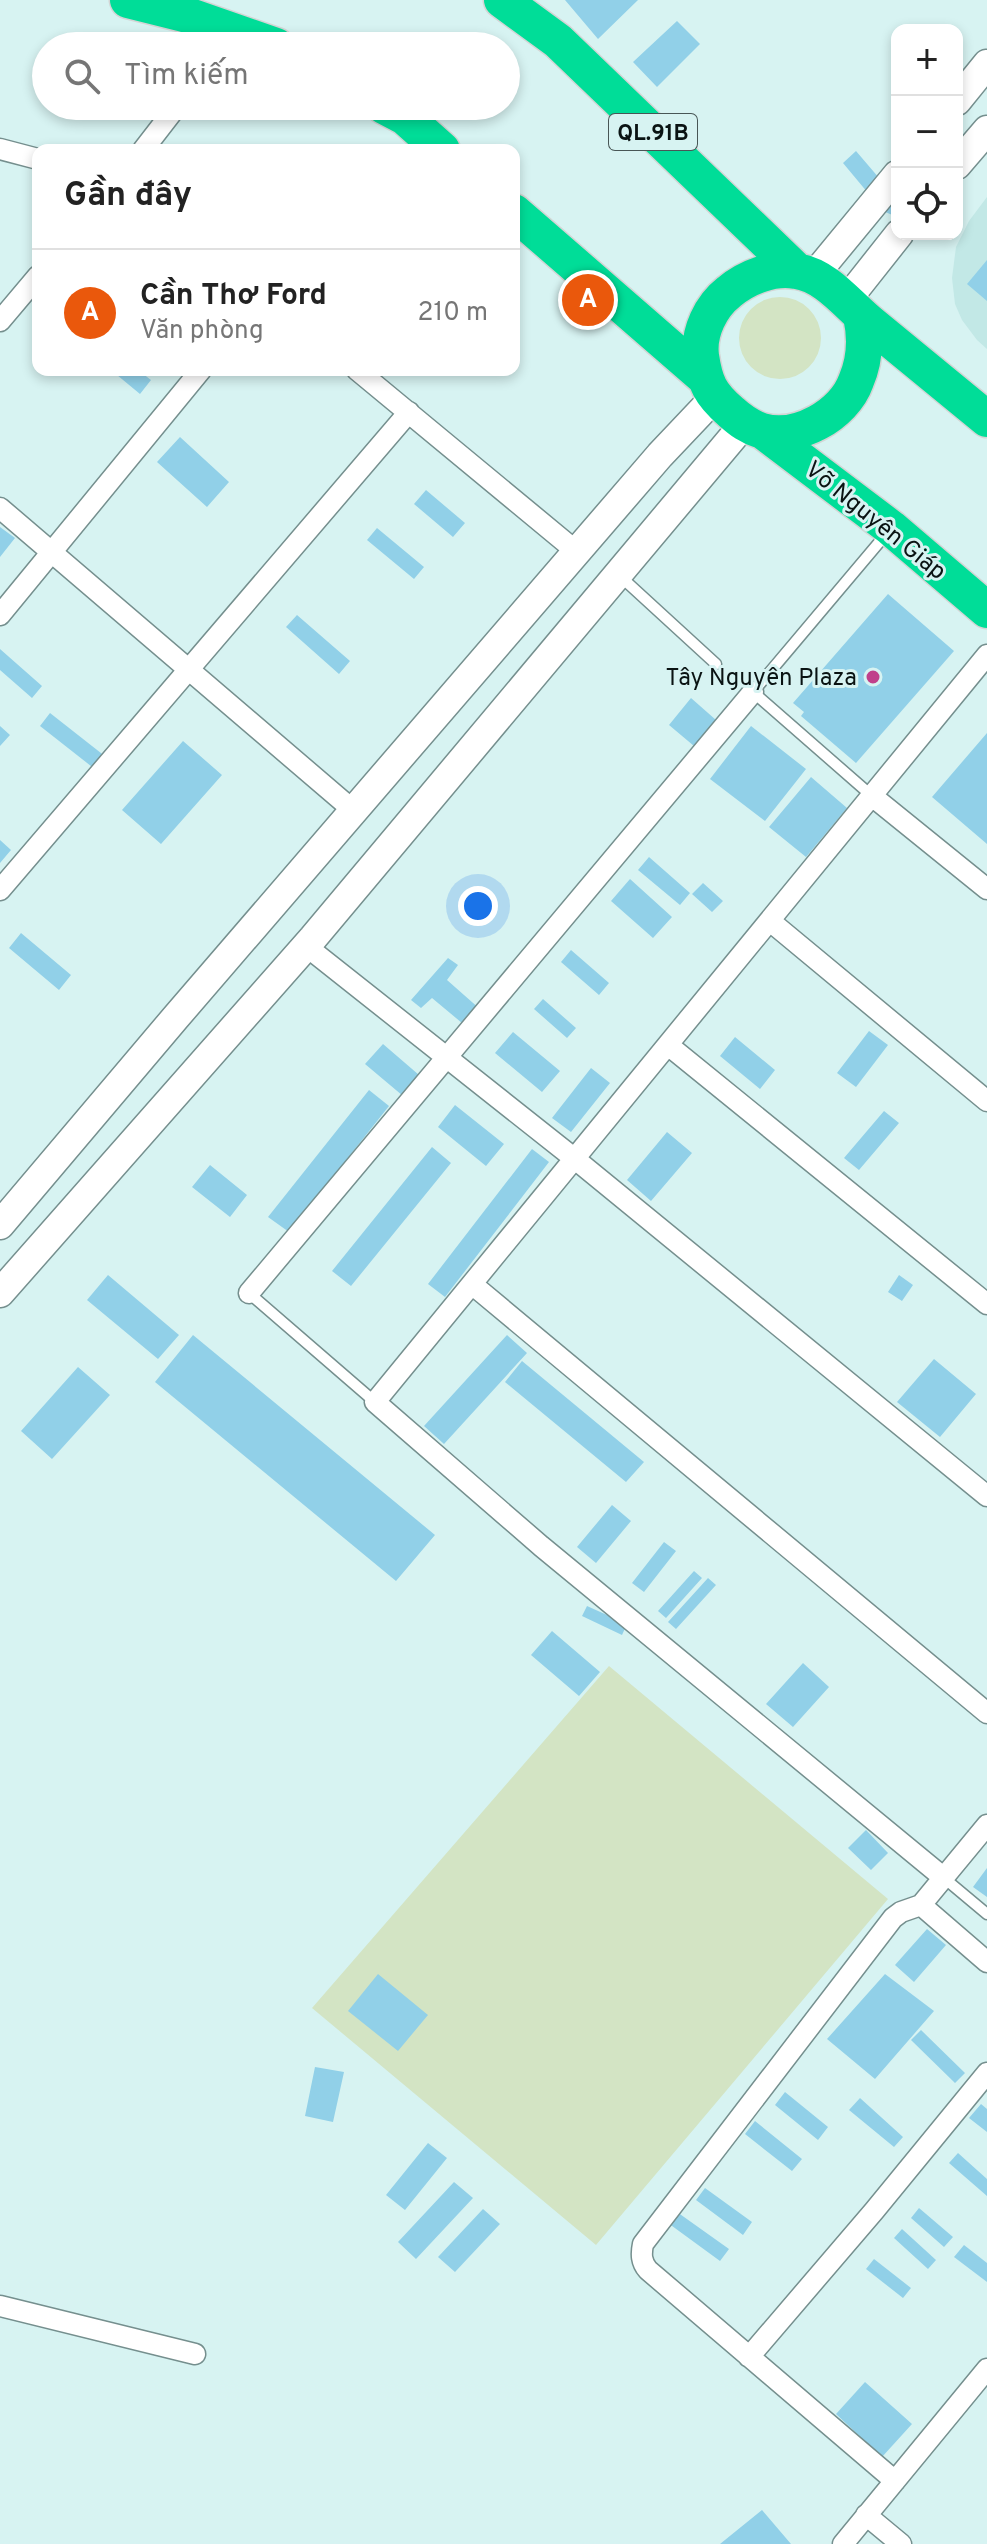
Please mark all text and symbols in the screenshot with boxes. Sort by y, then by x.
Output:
map controls [891,24,963,240]
button: + [891,24,963,96]
search box [32,32,520,120]
icon: search [60,54,104,98]
text: Tìm kiếm [124,58,249,95]
button: − [891,96,963,168]
road number: QL.91B [609,114,697,150]
button: locate [891,168,963,240]
text: Gần đây [64,175,192,218]
pin: A [562,270,614,330]
text: Cần Thơ Ford [140,278,327,315]
text: A [81,297,99,330]
text: 210 m [418,297,488,330]
text: Văn phòng [140,315,264,348]
street label: Võ Nguyên Giáp [798,455,951,588]
place label: Tây Nguyên Plaza [666,664,857,694]
marker: Tây Nguyên Plaza [864,668,882,686]
your location [458,886,498,926]

